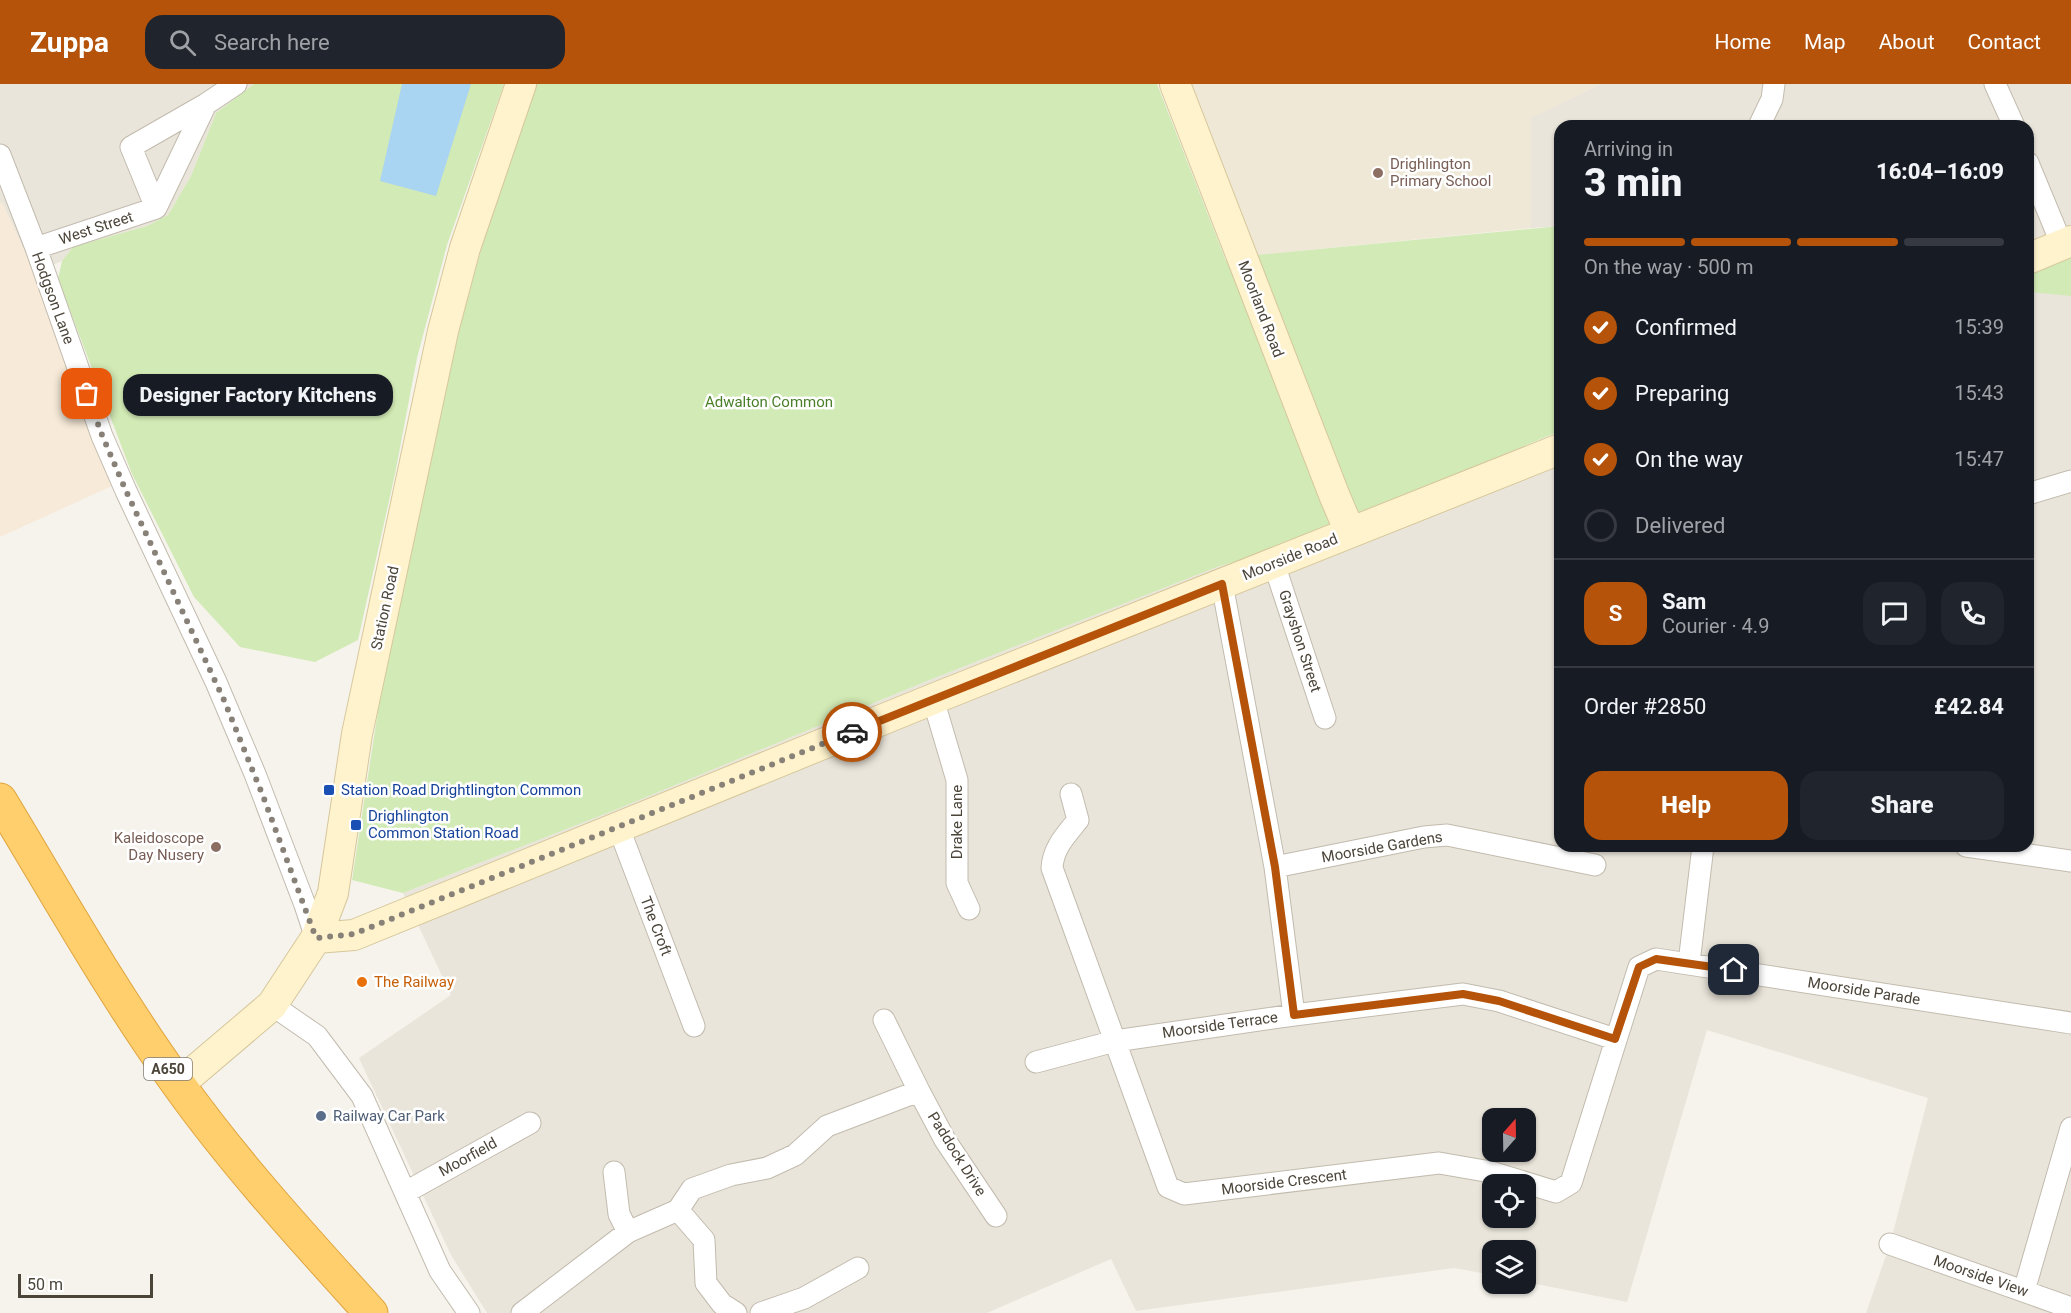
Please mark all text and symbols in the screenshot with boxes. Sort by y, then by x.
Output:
search box [145,15,565,69]
text: Zuppa [30,26,109,59]
icon: search [166,26,199,59]
text: Search here [214,30,330,55]
text: Home [1715,30,1771,54]
text: Map [1804,30,1846,54]
text: About [1879,30,1935,54]
text: Contact [1968,30,2041,54]
text: Arriving in [1584,137,1673,161]
place label: Drighlington Primary School [1390,155,1491,190]
text: 16:04–16:09 [1876,159,2004,184]
text: 3 min [1584,160,1682,206]
marker: Drighlington Primary School [1371,166,1385,180]
street label: West Street [57,208,135,248]
street label: Hodgson Lane [28,249,78,347]
text: On the way · 500 m [1584,255,1753,279]
street label: Moorland Road [1234,258,1288,360]
icon: check [1584,311,1617,344]
text: Confirmed [1635,315,1737,340]
text: 15:39 [1954,315,2004,339]
pin [61,368,112,419]
callout: Designer Factory Kitchens [123,373,393,415]
icon: bag [70,377,103,410]
icon: check [1584,377,1617,410]
text: Preparing [1635,381,1729,406]
text: 15:43 [1954,381,2004,405]
text: Designer Factory Kitchens [140,383,376,407]
park label: Adwalton Common [705,393,833,411]
icon: check [1584,443,1617,476]
text: On the way [1635,447,1743,472]
text: 15:47 [1954,447,2004,471]
text: Delivered [1635,513,1725,538]
street label: Moorside Road [1240,530,1340,584]
street label: Station Road [367,564,403,652]
button: chat [1863,582,1926,645]
button: phone [1941,582,2004,645]
street label: Grayshon Street [1275,588,1325,694]
text: Sam [1662,589,1706,614]
text: S [1609,601,1622,626]
text: Courier · 4.9 [1662,614,1769,638]
text: Order #2850 [1584,694,1706,719]
text: £42.84 [1934,694,2004,719]
courier [822,702,882,762]
icon: car [836,716,869,749]
button: Help [1584,771,1788,840]
button: Share [1800,771,2004,840]
place label: Station Road Drightlington Common [341,781,581,799]
marker: Station Road Drightlington Common [322,783,336,797]
street label: Drake Lane [948,785,966,859]
place label: Drighlington Common Station Road [368,807,519,842]
marker: Drighlington Common Station Road [349,818,363,832]
street label: Moorside Gardens [1320,827,1444,867]
place label: Kaleidoscope Day Nusery [114,829,204,864]
marker: Kaleidoscope Day Nusery [209,840,223,854]
street label: The Croft [636,894,676,958]
pin [1708,944,1759,995]
icon: home [1717,953,1750,986]
place label: The Railway [374,973,454,991]
street label: Moorside Parade [1806,973,1922,1009]
marker: The Railway [355,975,369,989]
street label: Moorside Terrace [1161,1008,1279,1042]
road number: A650 [144,1058,192,1080]
place label: Railway Car Park [333,1107,445,1125]
north arrow [1482,1108,1536,1162]
map controls [1482,1108,1536,1294]
marker: Railway Car Park [314,1109,328,1123]
street label: Paddock Drive [924,1109,990,1199]
street label: Moorfield [436,1134,500,1180]
street label: Moorside Crescent [1220,1165,1348,1199]
button: locate [1482,1174,1536,1228]
button: layers [1482,1240,1536,1294]
street label: Moorside View [1931,1251,2031,1301]
scale bar [18,1271,153,1298]
text: 50 m [27,1275,63,1294]

